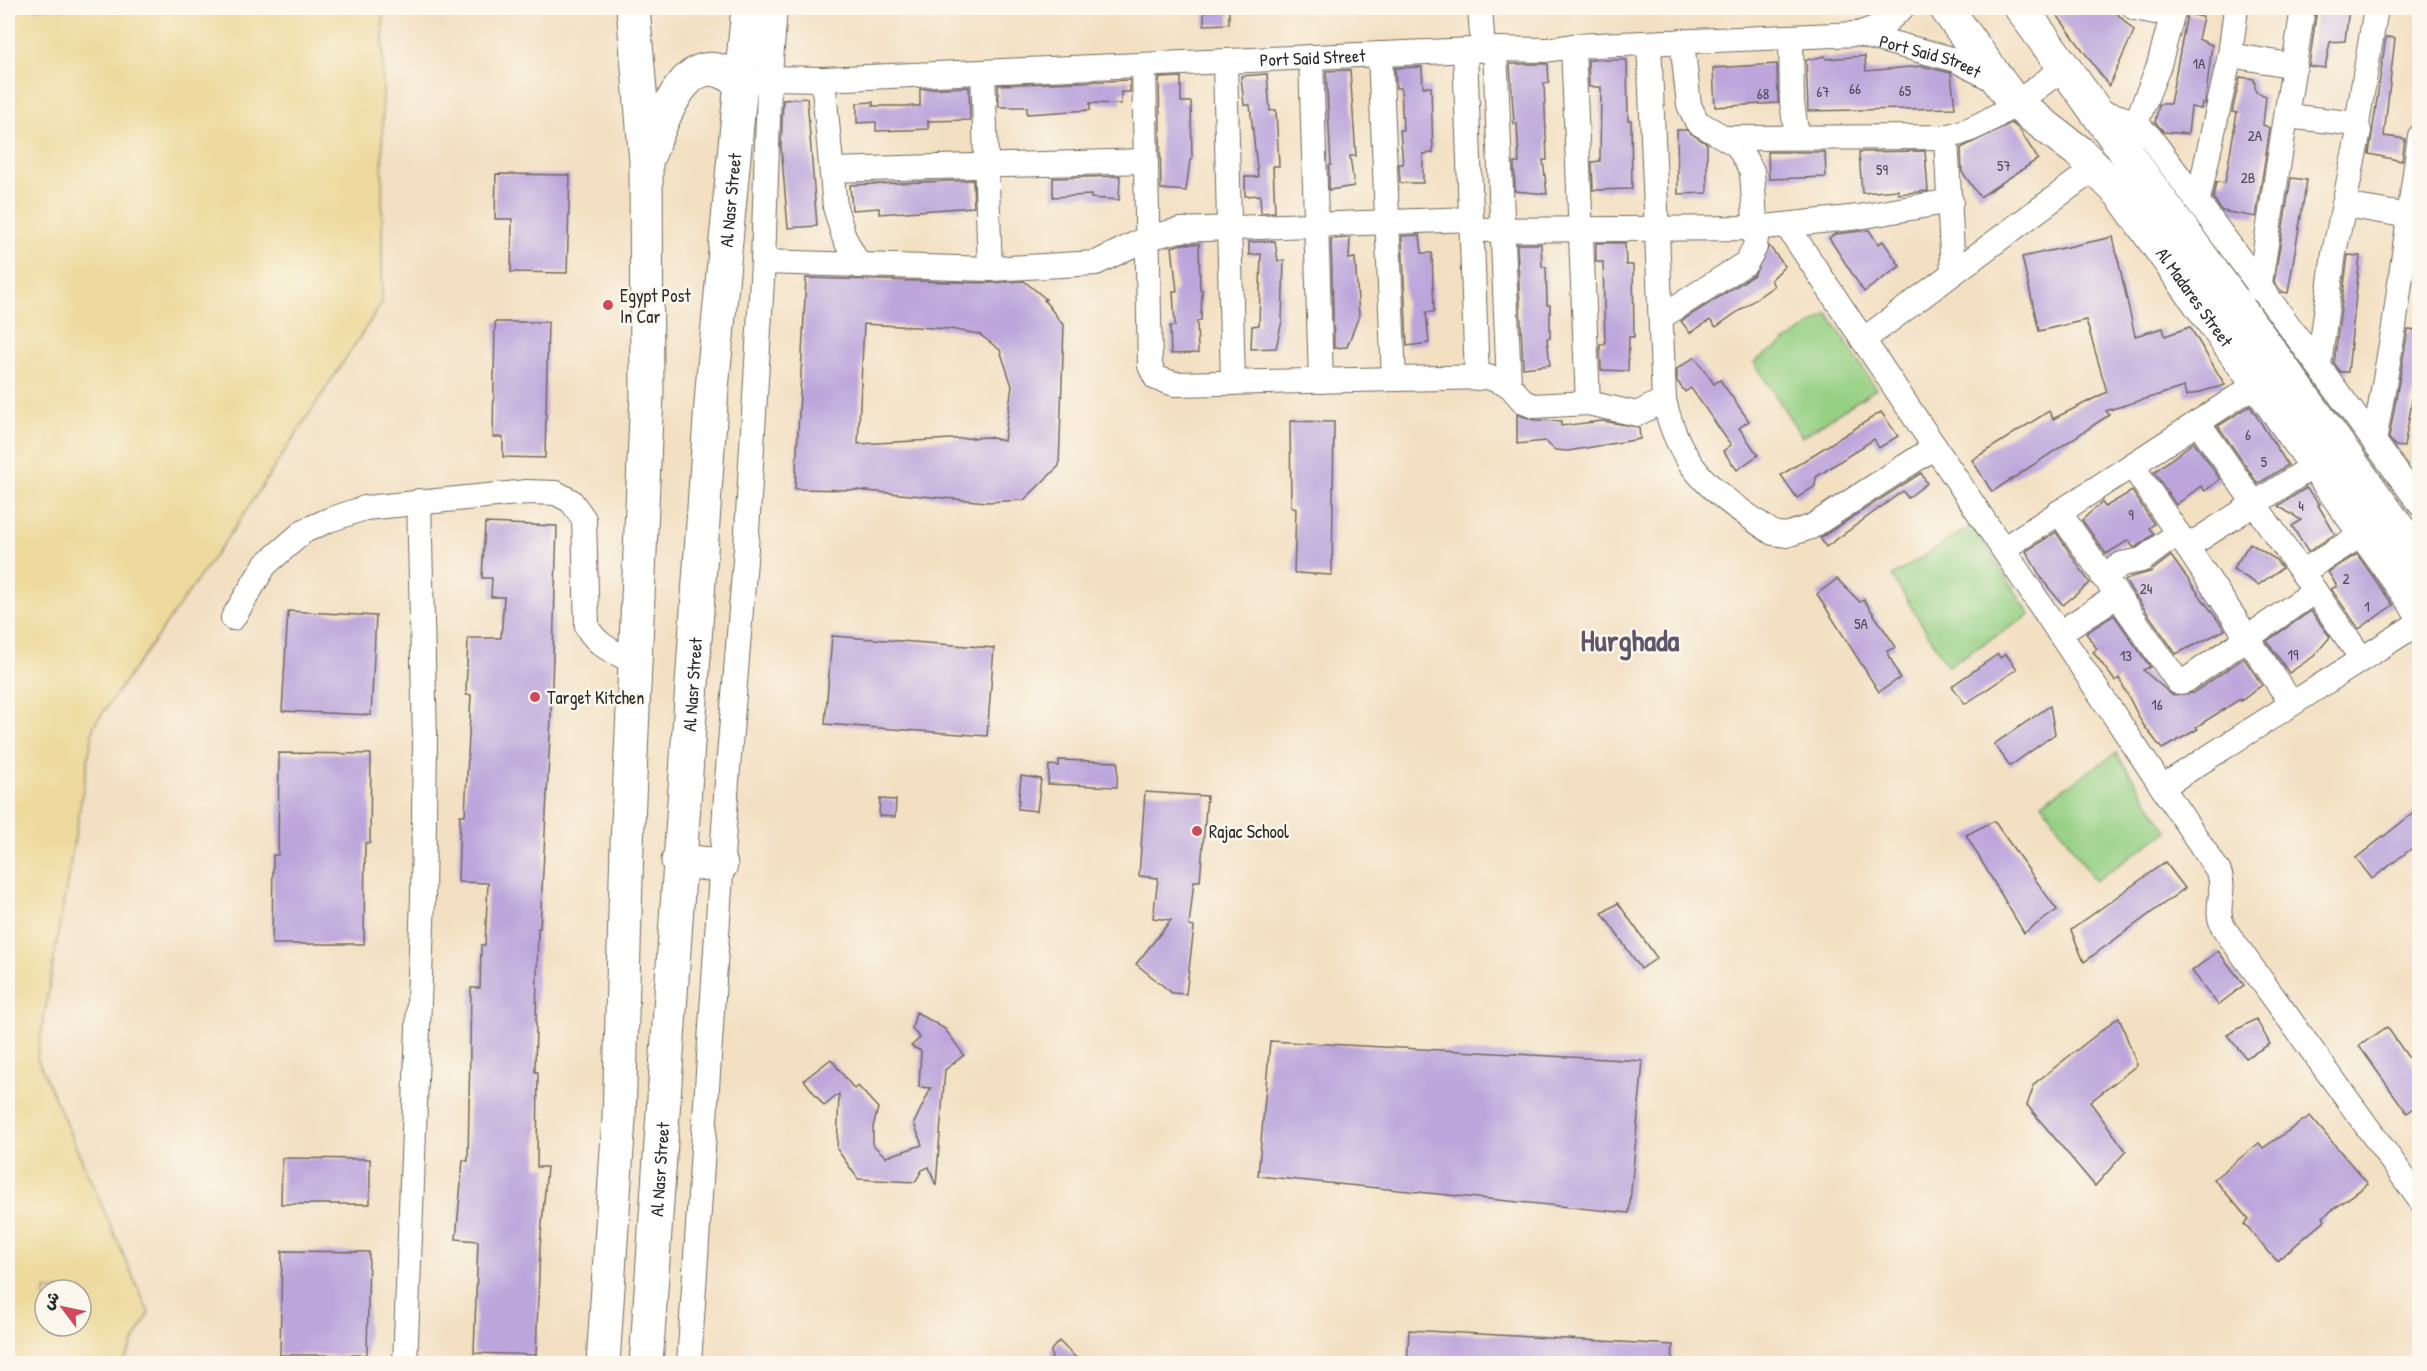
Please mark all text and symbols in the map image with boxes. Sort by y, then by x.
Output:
street label: Port Said Street [1877,28,1987,84]
street label: Port Said Street [1259,42,1367,72]
house number: 1A [2193,53,2206,74]
house number: 66 [1849,78,1861,99]
house number: 65 [1899,80,1912,101]
house number: 67 [1816,81,1830,102]
house number: 68 [1757,83,1769,104]
house number: 2A [2248,125,2263,146]
street label: Al Nasr Street [713,151,747,248]
house number: 57 [1997,155,2011,176]
house number: 59 [1876,159,1888,180]
house number: 2B [2241,167,2255,188]
street label: Al Madares Street [2151,242,2240,352]
place label: Egypt Post In Car [620,283,691,329]
marker: Egypt Post In Car [601,298,615,312]
house number: 6 [2245,424,2251,445]
house number: 5 [2261,451,2268,472]
house number: 4 [2298,495,2304,516]
house number: 9 [2128,504,2134,525]
house number: 2 [2342,568,2350,589]
house number: 24 [2140,578,2153,599]
house number: 1 [2364,596,2370,617]
house number: 5A [1854,613,1869,634]
district label: Hurghada [1581,620,1680,661]
street label: Al Nasr Street [676,636,708,732]
house number: 19 [2288,644,2299,665]
house number: 13 [2120,645,2132,666]
place label: Target Kitchen [547,685,644,710]
marker: Target Kitchen [528,690,542,704]
house number: 16 [2151,694,2163,715]
place label: Rajac School [1209,819,1289,844]
marker: Rajac School [1190,824,1204,838]
street label: Al Nasr Street [644,1121,675,1217]
north arrow [33,1278,93,1338]
text: ش [36,1287,64,1313]

